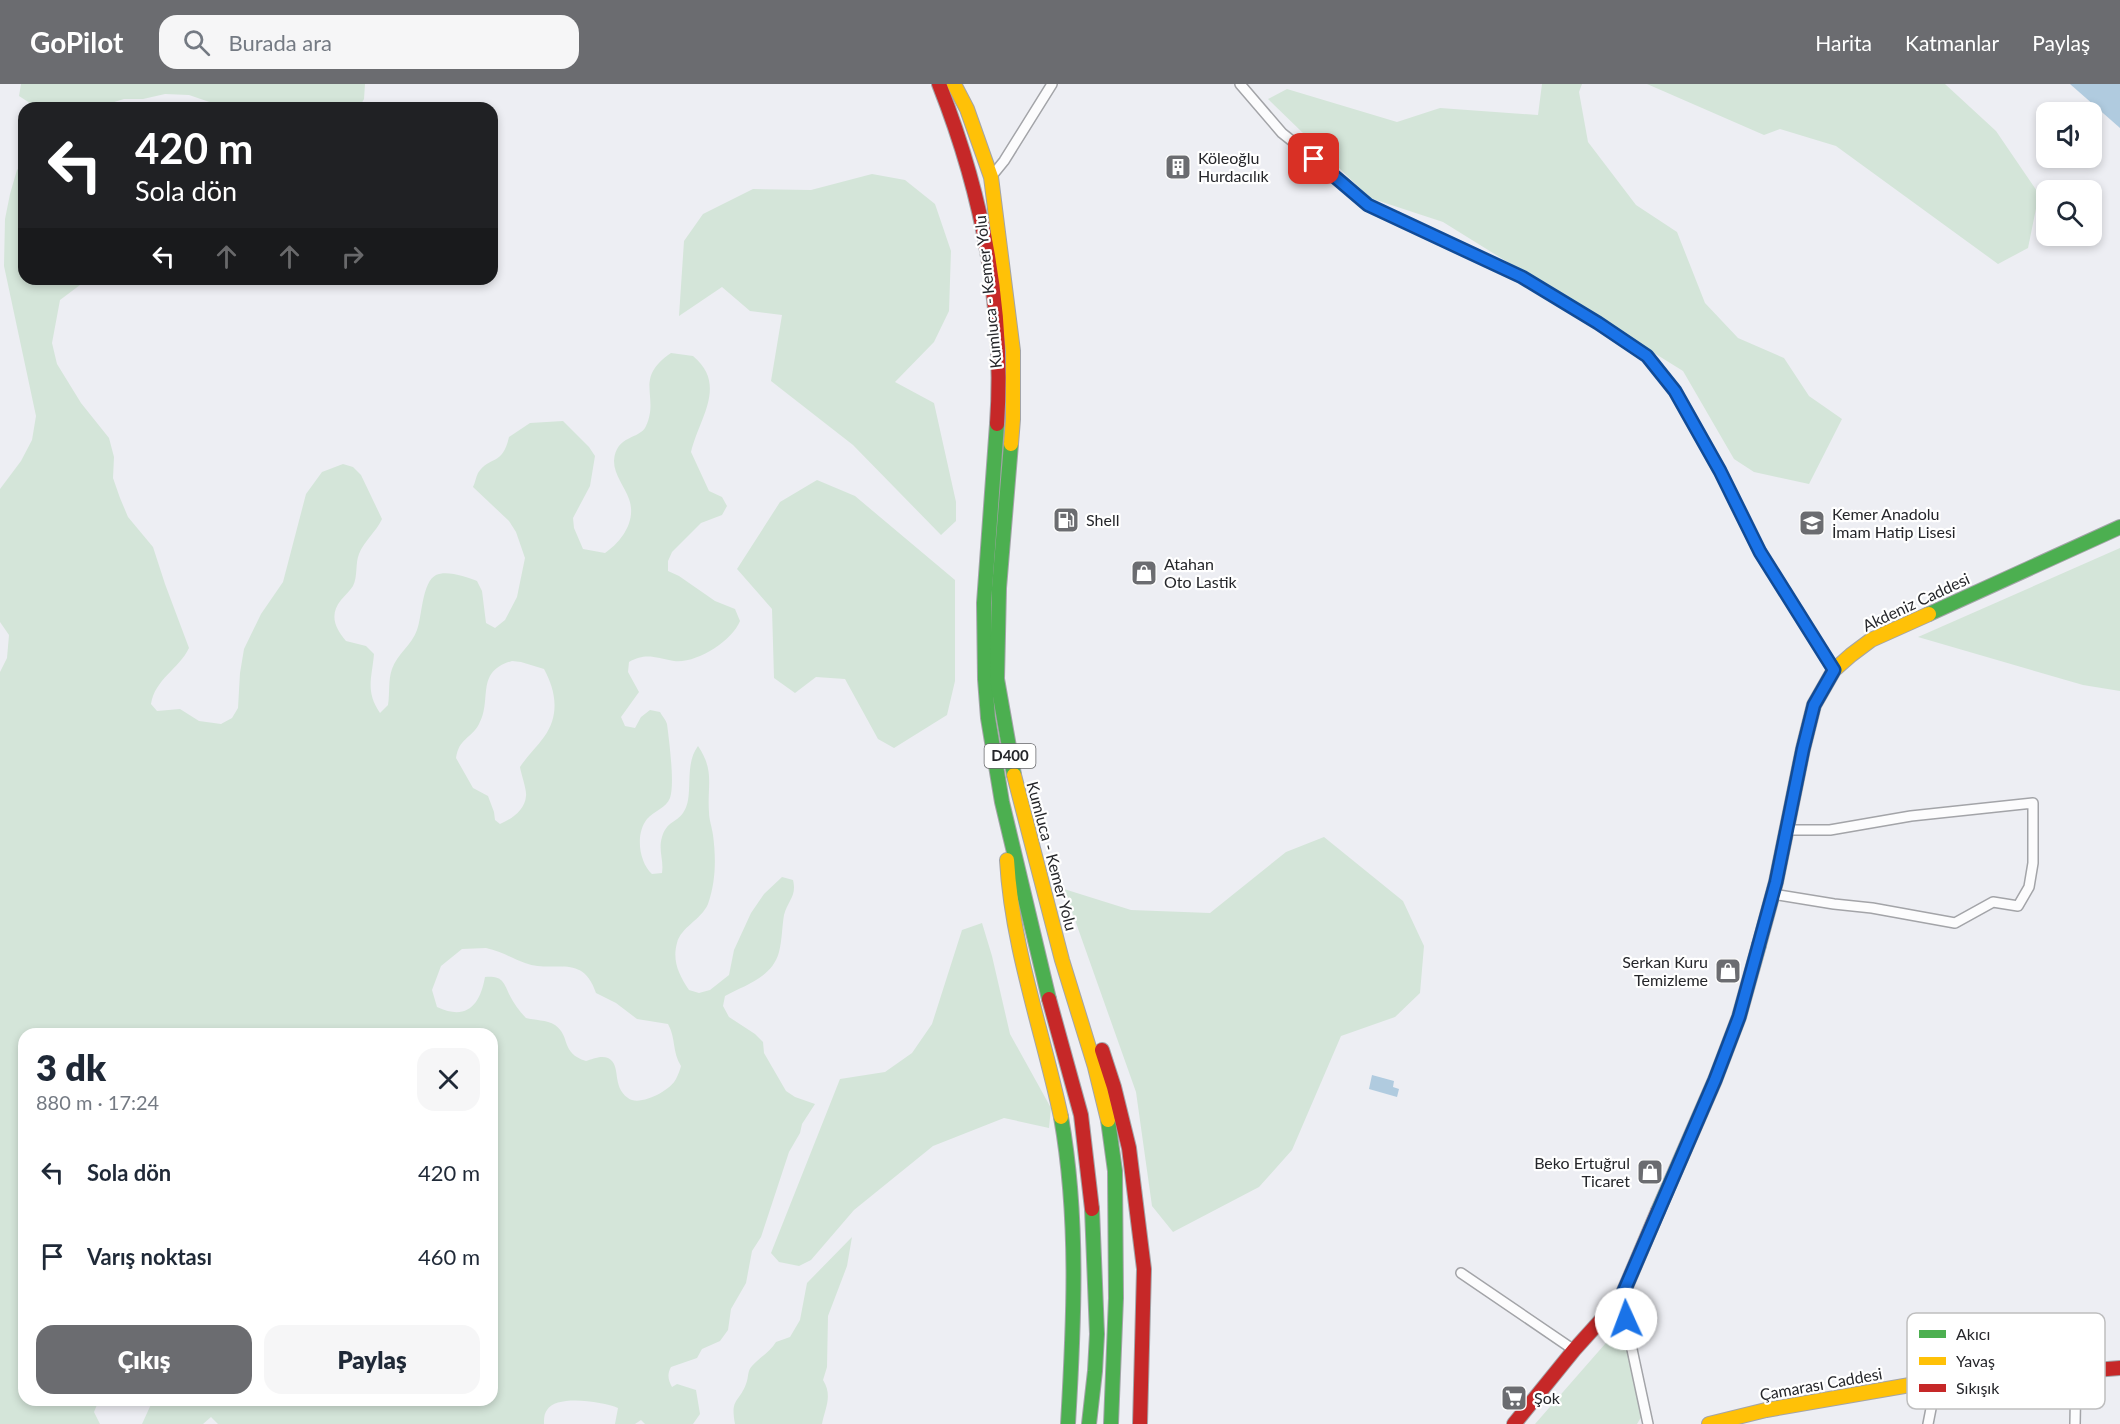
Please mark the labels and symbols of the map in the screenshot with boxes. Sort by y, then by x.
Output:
pin [1288,133,1339,184]
place label: Köleoğlu Hurdacılık [1198,148,1270,185]
building icon: Köleoğlu Hurdacılık [1163,152,1193,182]
street label: Kumluca - Kemer Yolu [970,215,1005,369]
place label: Kemer Anadolu İmam Hatip Lisesi [1832,504,1956,541]
fuel station icon: Shell [1051,505,1081,535]
school or university icon: Kemer Anadolu İmam Hatip Lisesi [1797,508,1827,538]
place label: Shell [1086,510,1119,529]
place label: Atahan Oto Lastik [1164,554,1238,591]
shop icon: Atahan Oto Lastik [1129,558,1159,588]
street label: Akdeniz Caddesi [1859,568,1972,635]
road number: D400 [984,744,1036,768]
street label: Kumluca - Kemer Yolu [1023,779,1082,933]
place label: Serkan Kuru Temizleme [1622,952,1708,989]
shop icon: Serkan Kuru Temizleme [1713,956,1743,986]
place label: Beko Ertuğrul Ticaret [1534,1153,1630,1190]
shop icon: Beko Ertuğrul Ticaret [1635,1157,1665,1187]
position arrow [1594,1287,1658,1351]
legend [1907,1313,2105,1409]
text: Akıcı [1956,1324,1990,1343]
text: Yavaş [1956,1351,1995,1370]
street label: Çamarası Caddesi [1758,1363,1884,1404]
text: Sıkışık [1956,1378,2000,1397]
supermarket icon: Şok [1499,1383,1529,1413]
place label: Şok [1534,1388,1561,1407]

